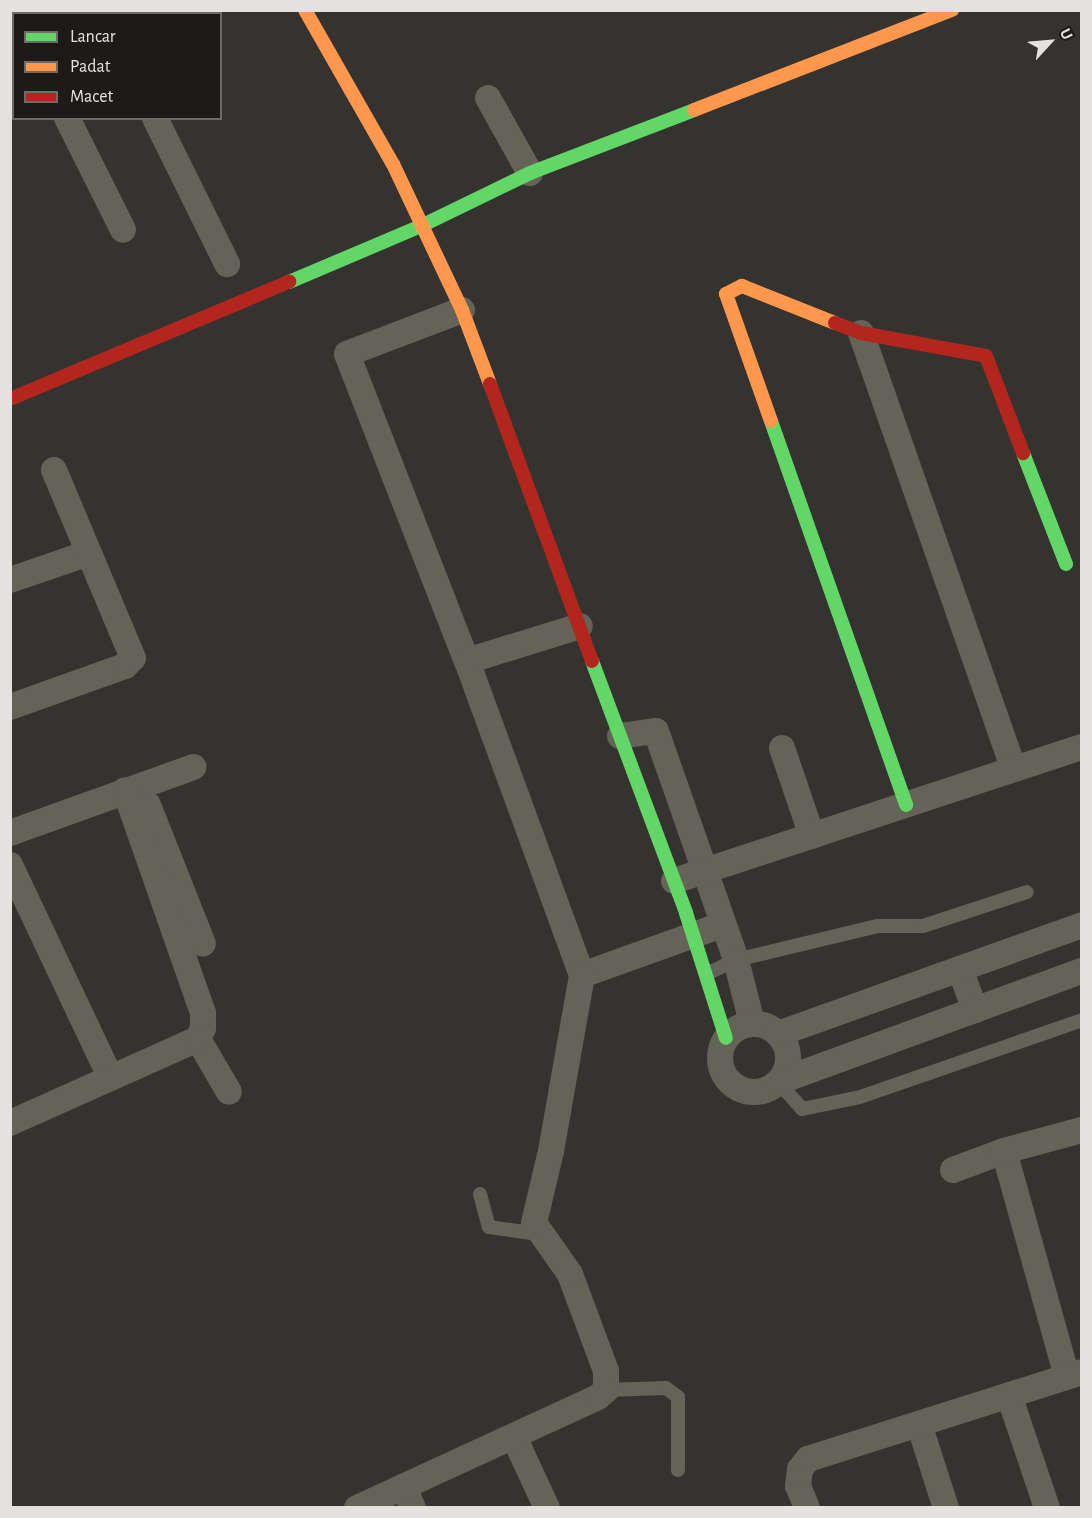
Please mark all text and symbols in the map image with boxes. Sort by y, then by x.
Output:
legend [12,12,222,120]
north arrow [1020,12,1080,72]
text: U [1057,26,1076,42]
text: Lancar [70,28,116,46]
text: Padat [70,58,111,76]
text: Macet [70,88,113,106]

